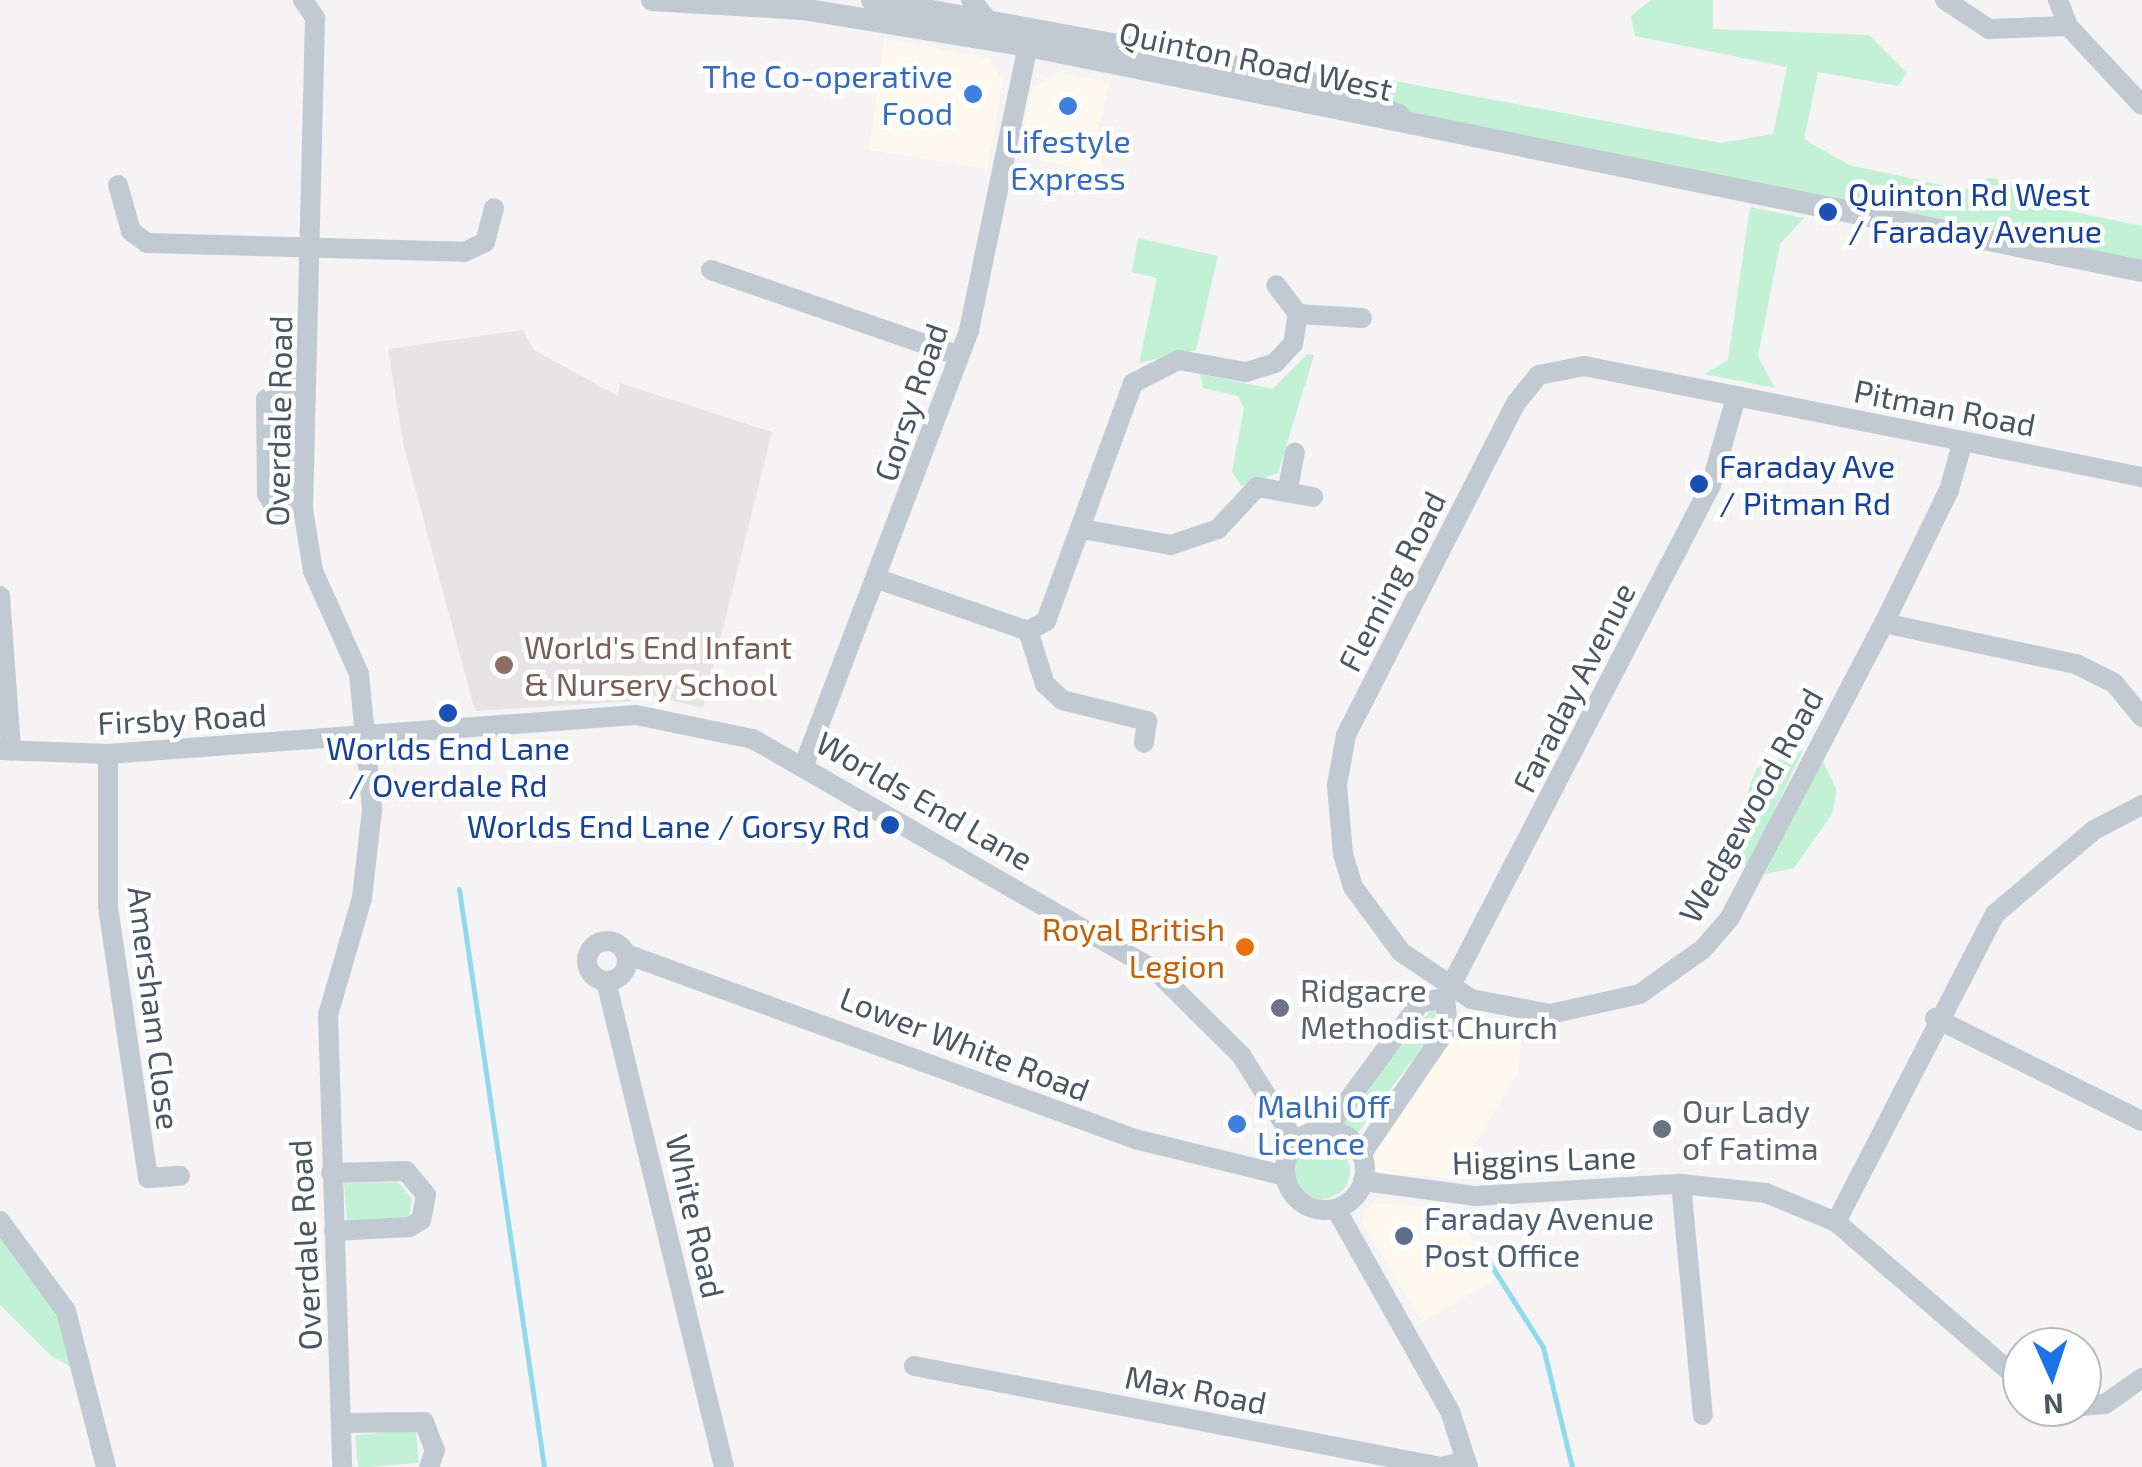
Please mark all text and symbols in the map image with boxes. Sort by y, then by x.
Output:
street label: Quinton Road West [1116,12,1396,108]
place label: The Co-operative Food [702,57,953,132]
marker: The Co-operative Food [962,83,984,105]
marker: Lifestyle Express [1057,95,1079,117]
place label: Lifestyle Express [1005,122,1131,197]
place label: Quinton Rd West / Faraday Avenue [1848,175,2103,250]
marker: Quinton Rd West / Faraday Avenue [1817,201,1839,223]
street label: Overdale Road [257,315,299,527]
street label: Gorsy Road [865,318,955,486]
street label: Pitman Road [1851,371,2039,443]
place label: Faraday Ave / Pitman Rd [1719,447,1897,522]
marker: Faraday Ave / Pitman Rd [1688,473,1710,495]
street label: Fleming Road [1329,484,1453,678]
street label: Faraday Avenue [1503,575,1643,799]
place label: World's End Infant & Nursery School [524,628,792,703]
marker: World's End Infant & Nursery School [493,654,515,676]
street label: Wedgewood Road [1670,681,1830,929]
street label: Firsby Road [96,694,268,742]
marker: Worlds End Lane / Overdale Rd [437,702,459,724]
street label: Worlds End Lane [810,722,1040,878]
place label: Worlds End Lane / Overdale Rd [326,729,570,804]
place label: Worlds End Lane / Gorsy Rd [466,806,870,844]
marker: Worlds End Lane / Gorsy Rd [879,814,901,836]
street label: Amersham Close [121,884,189,1132]
place label: Royal British Legion [1041,910,1225,985]
marker: Royal British Legion [1234,936,1256,958]
place label: Ridgacre Methodist Church [1300,971,1558,1046]
street label: Lower White Road [834,978,1096,1108]
marker: Ridgacre Methodist Church [1269,997,1291,1019]
place label: Malhi Off Licence [1257,1087,1390,1162]
place label: Our Lady of Fatima [1682,1092,1819,1167]
marker: Malhi Off Licence [1226,1113,1248,1135]
marker: Our Lady of Fatima [1651,1118,1673,1140]
street label: White Road [659,1130,733,1302]
street label: Higgins Lane [1451,1137,1637,1181]
street label: Overdale Road [279,1139,329,1351]
place label: Faraday Avenue Post Office [1424,1199,1656,1274]
marker: Faraday Avenue Post Office [1393,1225,1415,1247]
north arrow [2002,1327,2102,1427]
street label: Max Road [1122,1356,1270,1422]
text: N [2042,1387,2064,1422]

